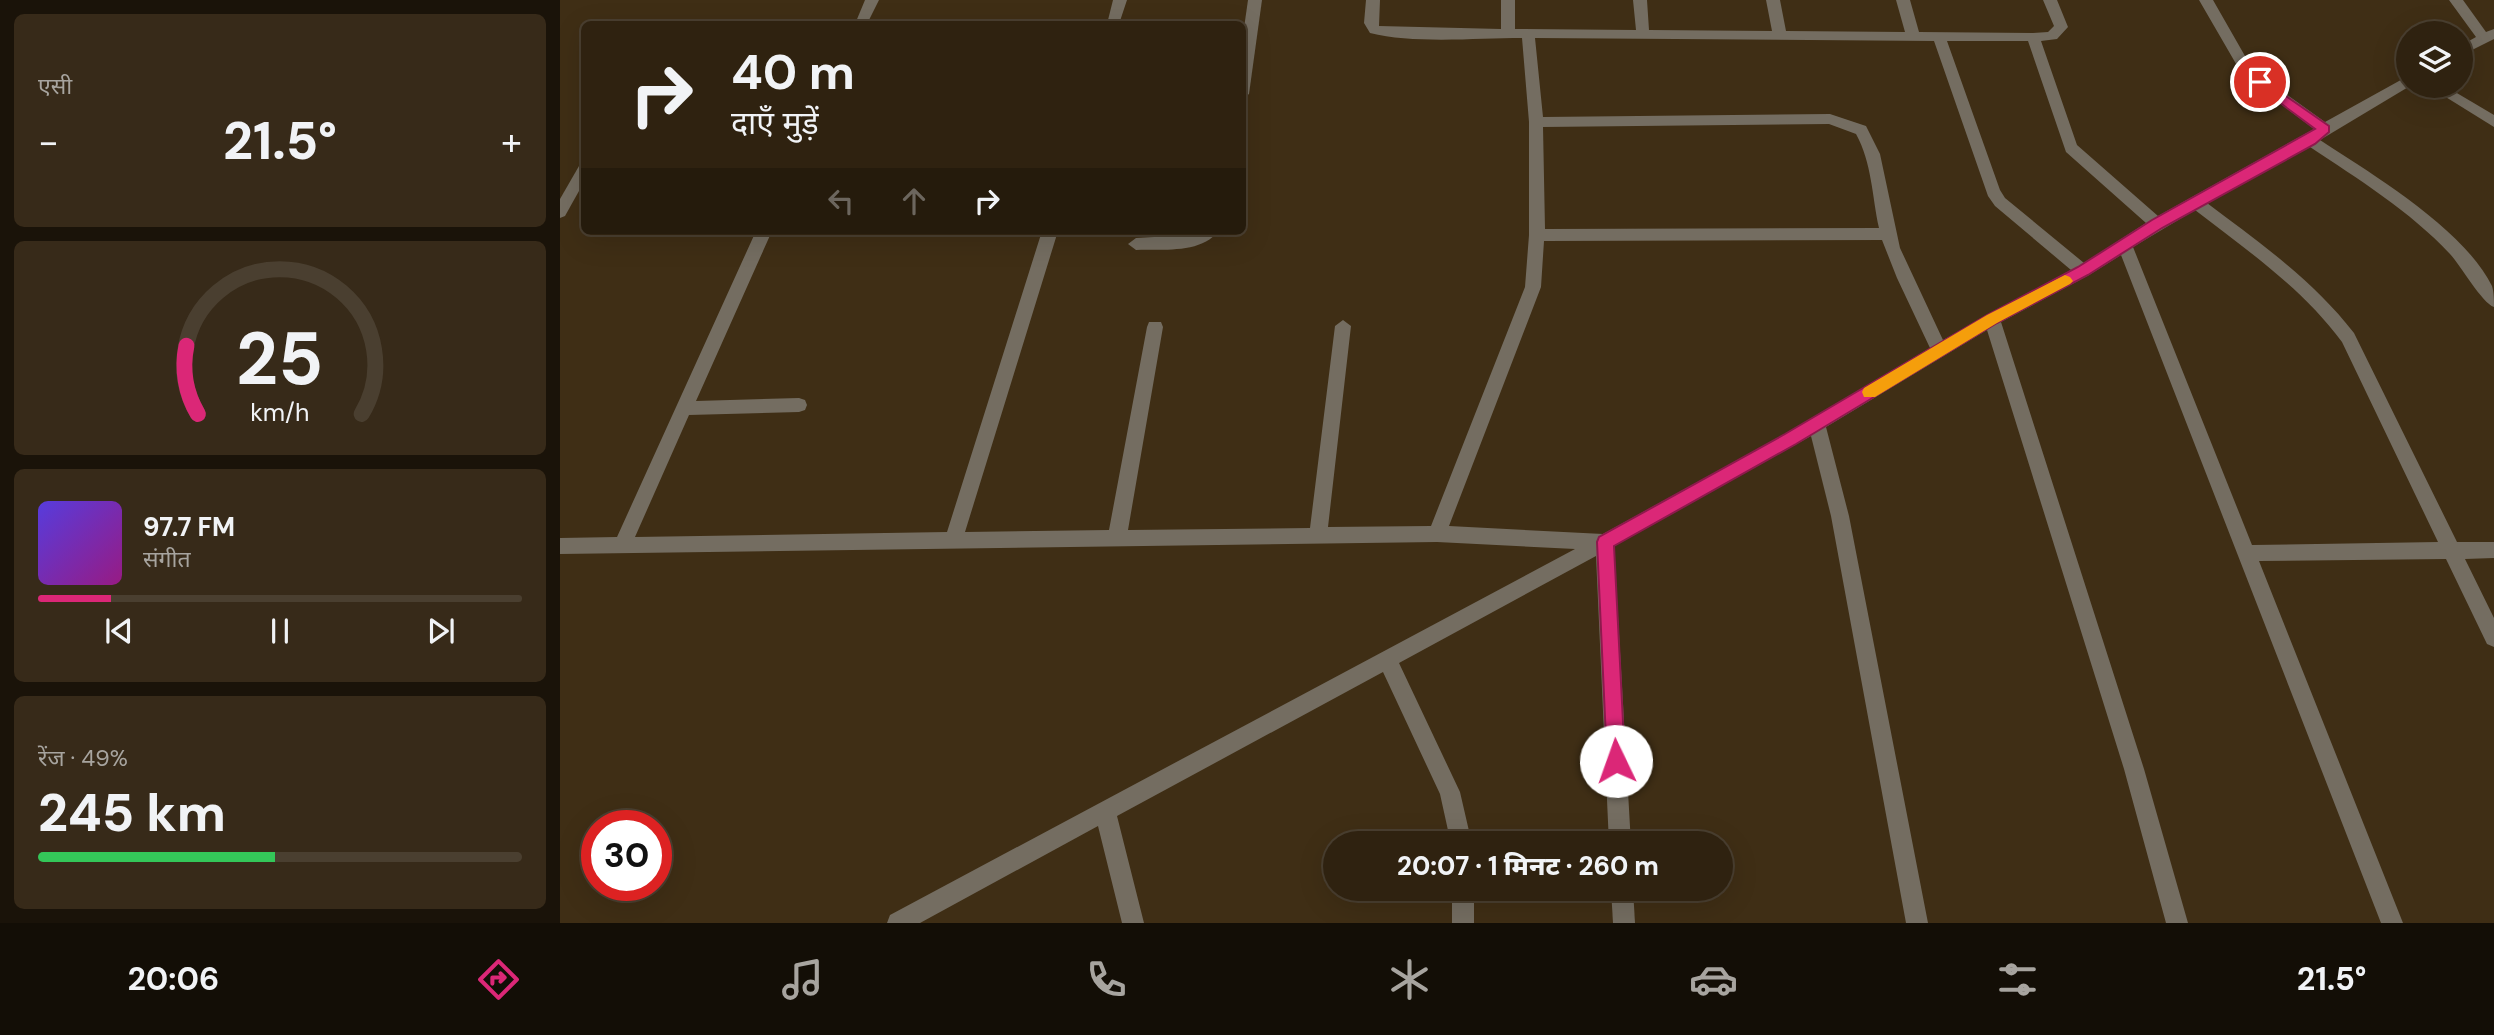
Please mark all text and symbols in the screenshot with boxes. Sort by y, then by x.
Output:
map controls [2396,21,2473,98]
button: layers [2396,21,2473,98]
text: 40 m [731,40,855,104]
icon: right [616,49,707,140]
pin [2230,52,2290,112]
icon: arrive [2241,63,2279,101]
text: एसी [38,71,72,101]
text: दाएँ मुड़ें [731,102,819,144]
text: 21.5° [223,107,337,175]
text: − [38,117,59,167]
text: + [501,117,522,167]
icon: left [822,182,860,220]
icon: ahead [895,182,933,220]
icon: right [968,182,1006,220]
text: 25 [236,312,324,407]
text: km/h [250,396,310,429]
text: 97.7 FM [143,510,235,544]
text: संगीत [143,544,191,574]
icon: previous [100,612,138,650]
icon: pause [261,612,299,650]
icon: next [422,612,460,650]
position arrow [1579,724,1653,798]
text: रेंज · 49% [38,743,128,773]
text: 245 km [38,779,226,847]
speed limit sign: 30 [581,810,672,901]
text: 20:07 · 1 मिनट · 260 m [1397,849,1659,883]
icon: directions [474,955,523,1004]
icon: music [778,955,827,1004]
icon: phone [1082,955,1131,1004]
icon: climate [1385,955,1434,1004]
icon: car [1689,955,1738,1004]
icon: filters [1993,955,2042,1004]
text: 20:06 [127,958,219,1000]
text: 21.5° [2297,958,2366,1000]

